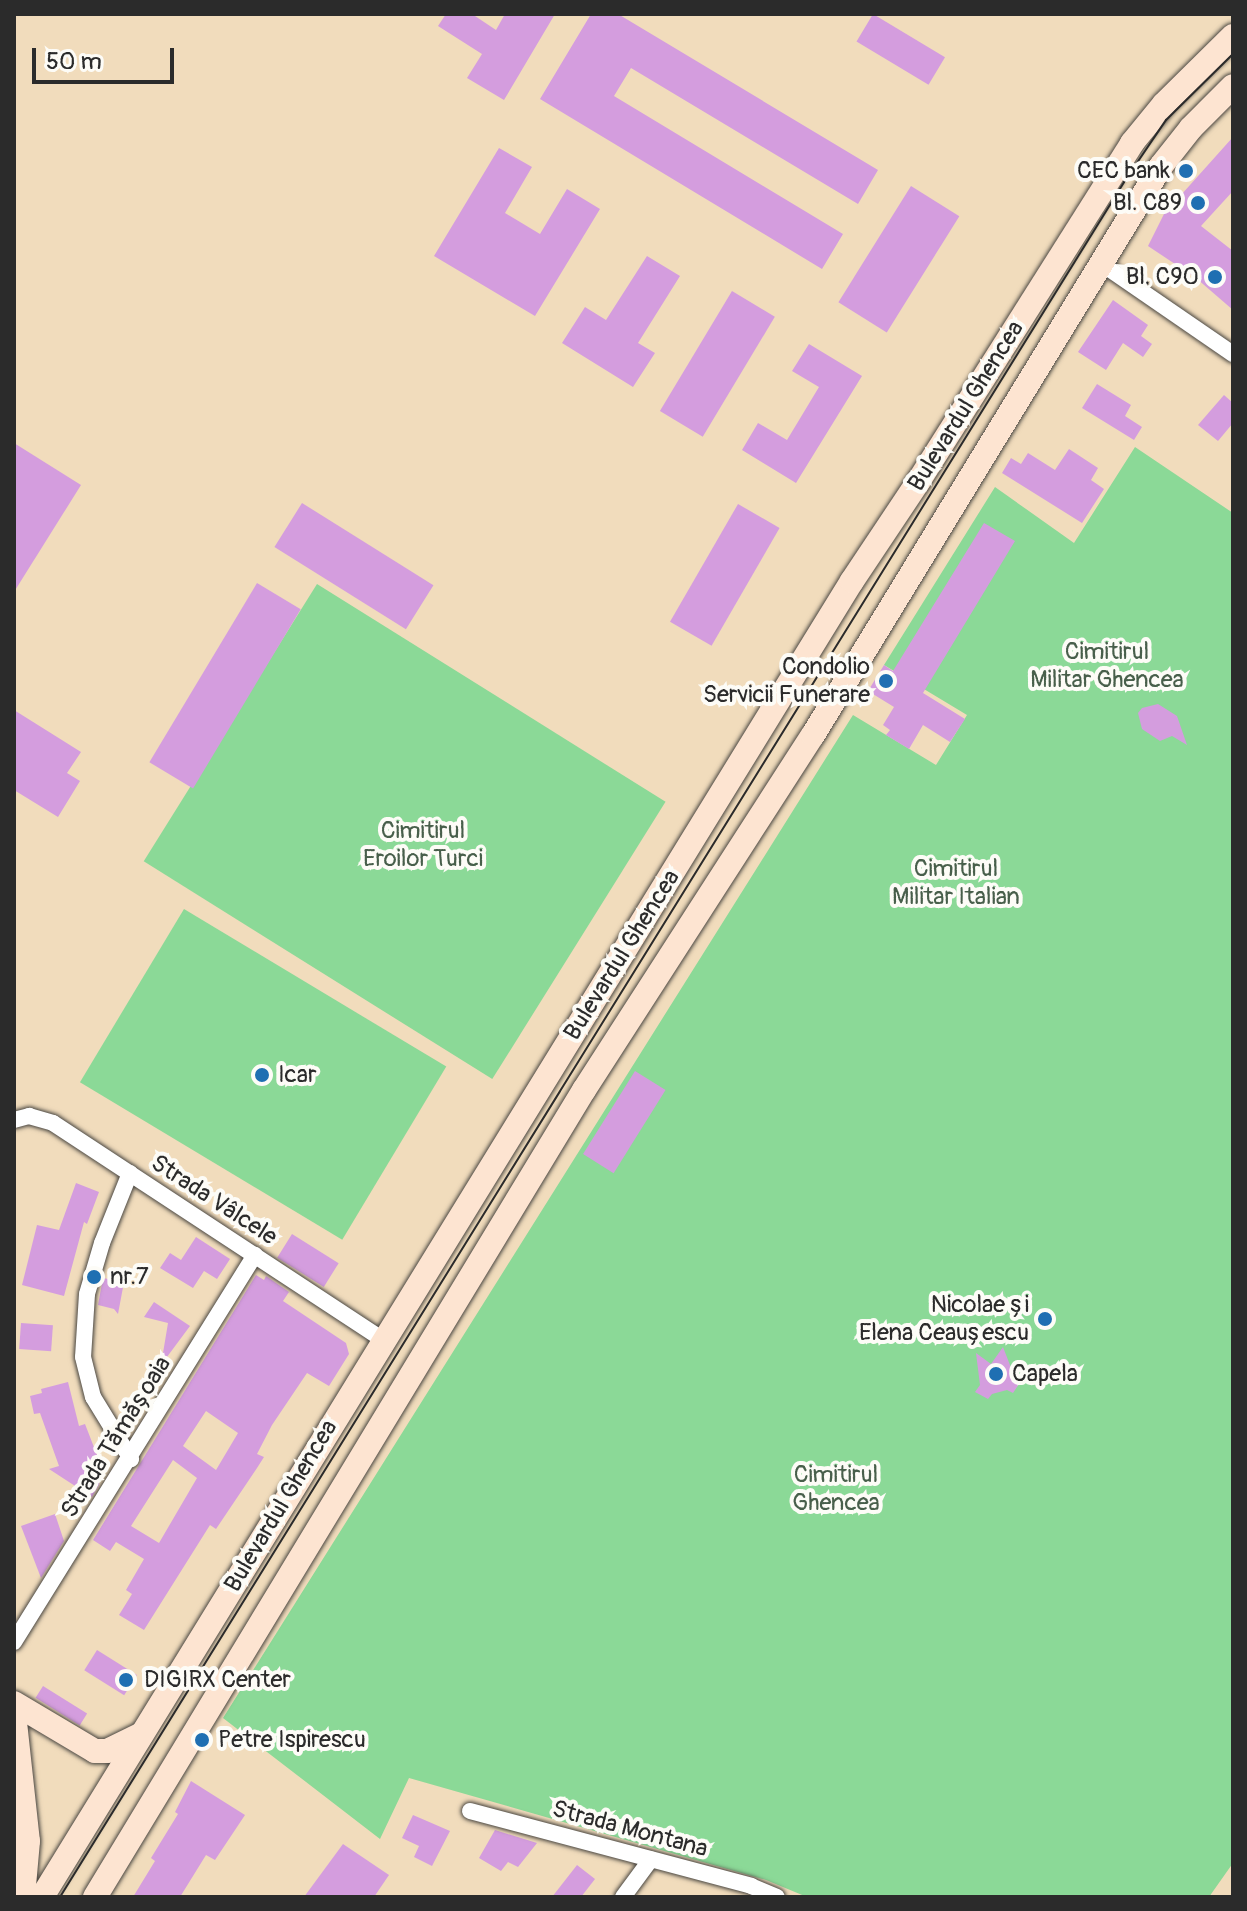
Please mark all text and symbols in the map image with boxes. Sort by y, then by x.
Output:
scale bar [36,32,178,82]
text: 50 m [46,47,102,76]
place label: CEC bank [1077,157,1170,185]
marker: CEC bank [1177,162,1195,180]
place label: Bl. C89 [1113,189,1182,217]
marker: Bl. C89 [1189,194,1207,212]
place label: Bl. C90 [1126,263,1199,291]
marker: Bl. C90 [1206,268,1224,286]
street label: Bulevardul Ghencea [902,316,1030,496]
park label: Cimitirul Militar Ghencea [1030,638,1184,694]
place label: Condolio Servicii Funerare [703,653,870,709]
marker: Condolio Servicii Funerare [877,672,895,690]
park label: Cimitirul Eroilor Turci [363,817,483,873]
park label: Cimitirul Militar Italian [892,855,1020,911]
street label: Bulevardul Ghencea [558,865,686,1045]
place label: Icar [278,1061,317,1089]
marker: Icar [253,1066,271,1084]
street label: Strada Vâlcele [146,1149,282,1251]
place label: nr.7 [110,1263,149,1291]
marker: nr.7 [85,1268,103,1286]
place label: Nicolae și Elena Ceaușescu [859,1291,1029,1347]
marker: Nicolae și Elena Ceaușescu [1036,1310,1054,1328]
street label: Strada Tămășoaia [55,1351,177,1523]
place label: Capela [1012,1360,1078,1388]
marker: Capela [987,1365,1005,1383]
street label: Bulevardul Ghencea [218,1415,344,1597]
park label: Cimitirul Ghencea [792,1461,880,1517]
place label: DIGIRX Center [144,1666,291,1694]
marker: DIGIRX Center [115,1669,137,1691]
place label: Petre Ispirescu [218,1726,366,1754]
marker: Petre Ispirescu [193,1731,211,1749]
street label: Strada Montana [549,1794,711,1864]

